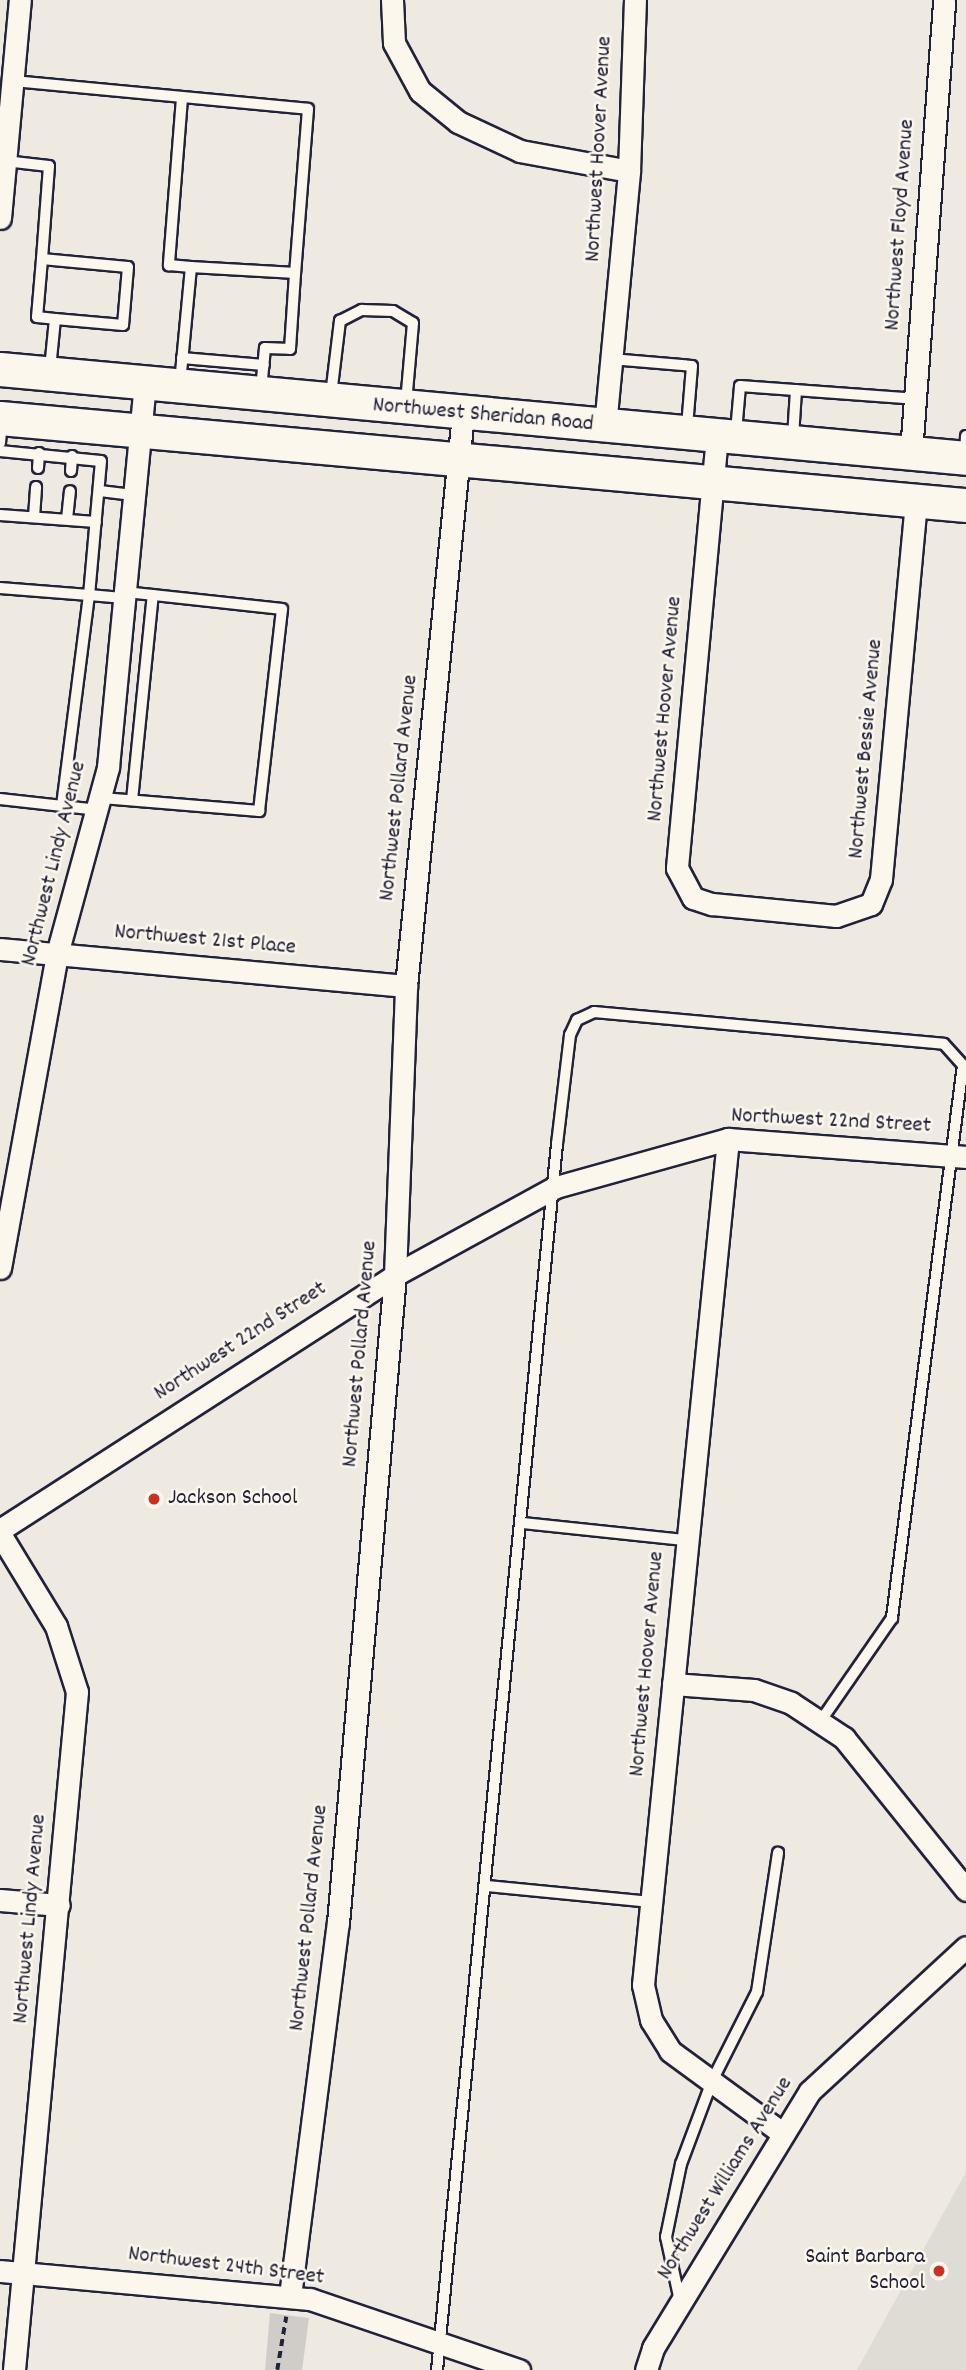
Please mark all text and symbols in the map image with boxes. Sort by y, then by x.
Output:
street label: Northwest Hoover Avenue [580,35,620,263]
street label: Northwest Floyd Avenue [880,118,922,332]
street label: Northwest Sheridan Road [371,393,595,439]
street label: Northwest Hoover Avenue [642,595,690,823]
street label: Northwest Bessie Avenue [844,638,890,860]
street label: Northwest Pollard Avenue [374,673,426,903]
street label: Northwest Lindy Avenue [16,759,94,969]
street label: Northwest 21st Place [113,919,297,963]
street label: Northwest 22nd Street [730,1103,932,1141]
street label: Northwest Pollard Avenue [337,1240,385,1468]
street label: Northwest 22nd Street [150,1276,332,1408]
place label: Jackson School [168,1485,298,1513]
marker: Jackson School [146,1491,162,1507]
street label: Northwest Hoover Avenue [624,1550,672,1778]
street label: Northwest Pollard Avenue [284,1803,336,2033]
street label: Northwest Lindy Avenue [8,1813,54,2025]
street label: Northwest Williams Avenue [652,2072,800,2286]
street label: Northwest 24th Street [126,2241,326,2293]
place label: Saint Barbara School [805,2244,925,2298]
marker: Saint Barbara School [931,2263,947,2279]

